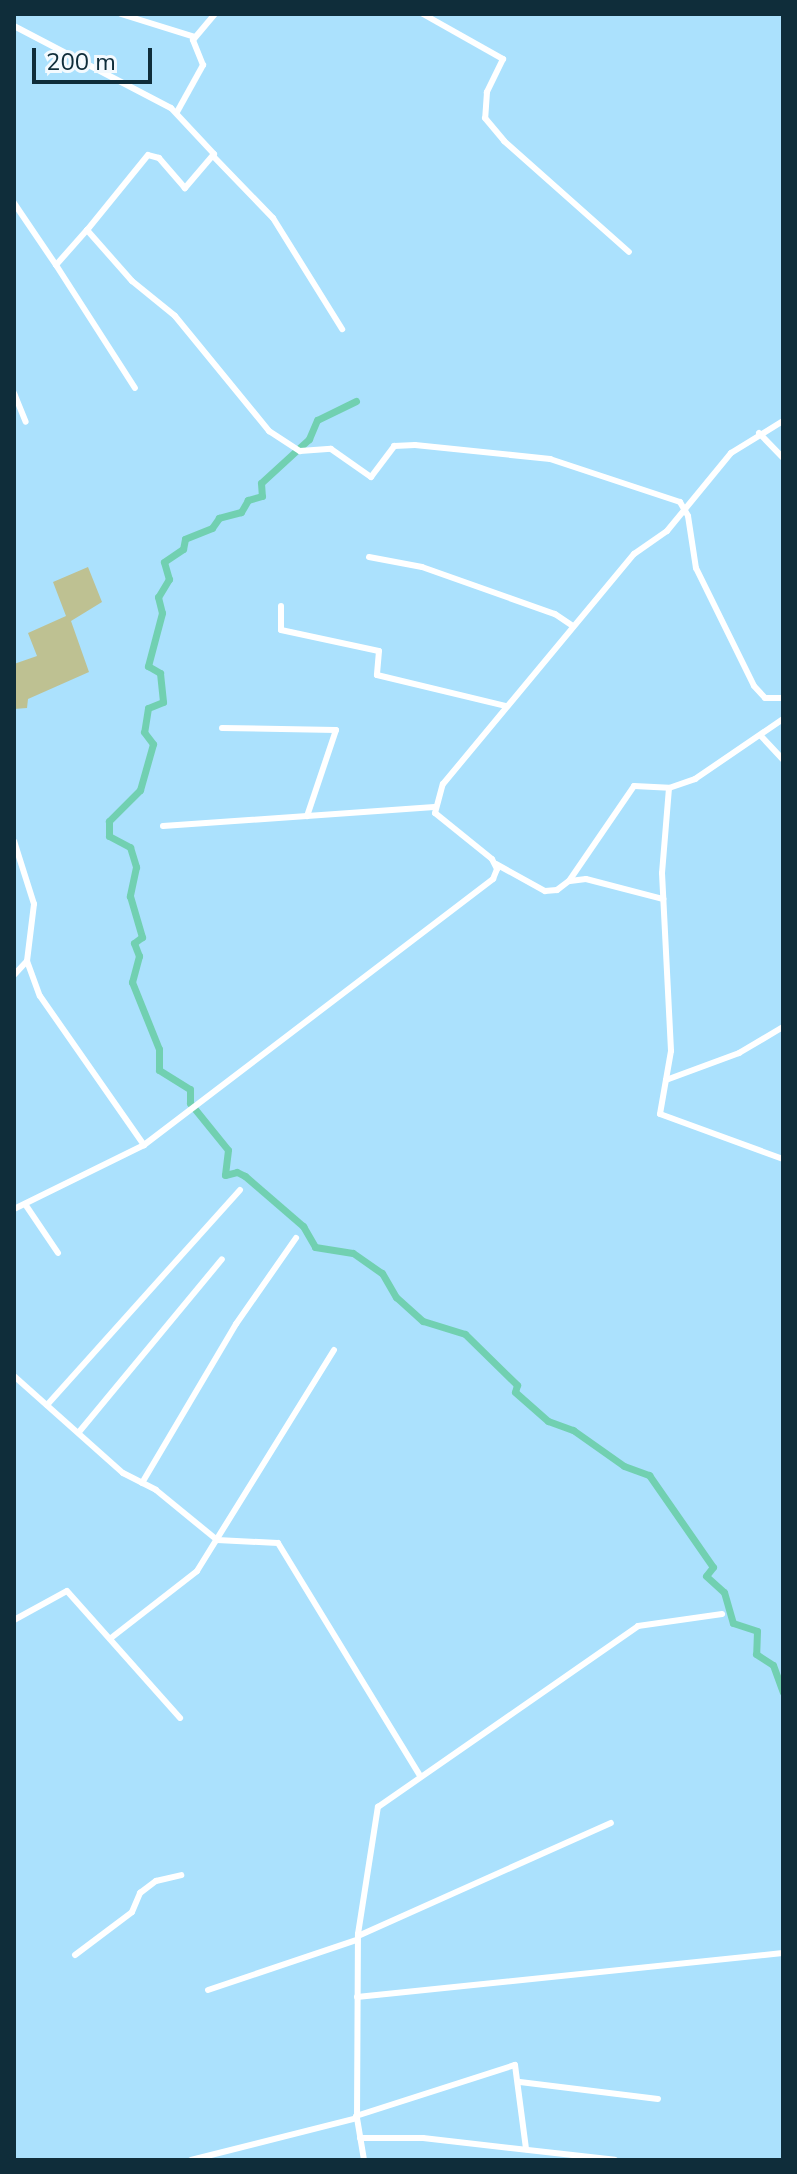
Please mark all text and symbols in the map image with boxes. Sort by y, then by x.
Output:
scale bar [36,32,156,82]
text: 200 m [46,46,116,78]

